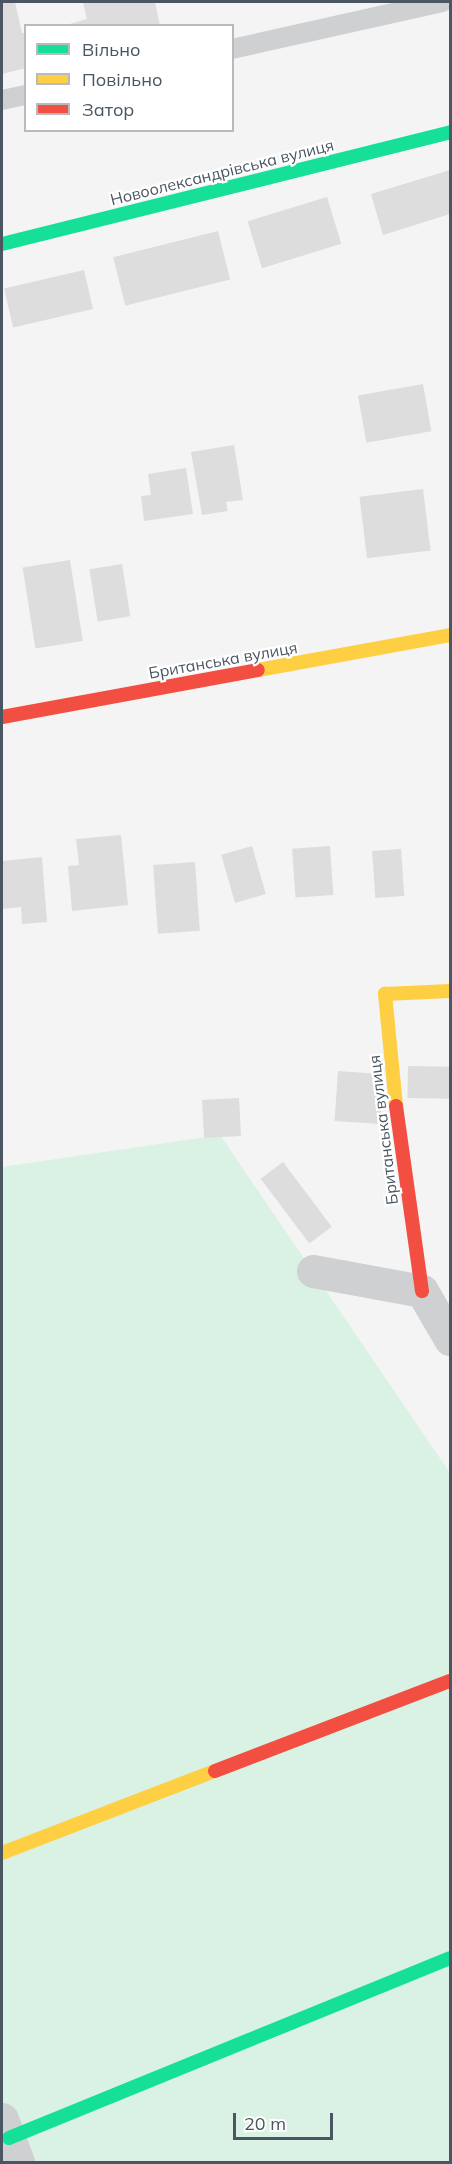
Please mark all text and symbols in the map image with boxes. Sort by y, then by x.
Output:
legend [24,24,234,132]
text: Вільно [82,38,140,61]
text: Повільно [82,68,162,91]
text: Затор [82,98,134,121]
street label: Новоолександрівська вулиця [108,135,336,209]
street label: Британська вулиця [147,637,299,683]
street label: Британська вулиця [364,1054,402,1206]
scale bar [236,2101,336,2139]
text: 20 m [244,2112,286,2135]

